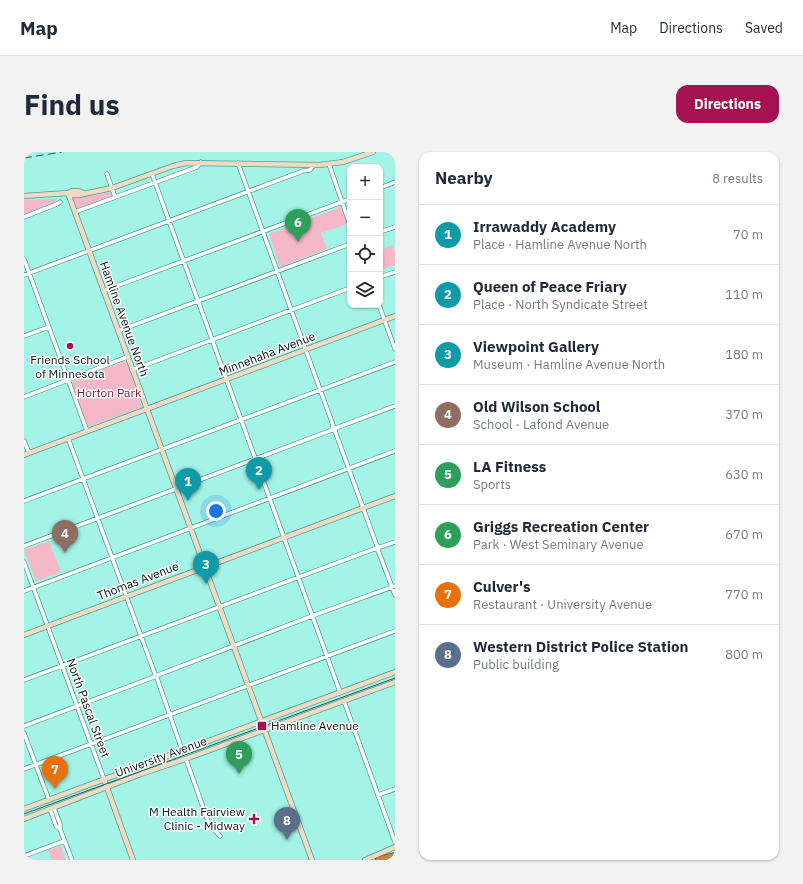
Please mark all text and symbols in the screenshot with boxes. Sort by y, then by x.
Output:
text: Map [20,16,58,40]
text: Map [610,19,637,37]
text: Directions [659,19,723,37]
text: Saved [745,19,783,37]
button: Directions [676,85,779,123]
text: Find us [24,86,120,123]
map controls [347,164,383,308]
button: + [347,164,383,200]
text: Nearby [435,167,493,189]
text: 8 results [712,170,763,187]
button: − [347,200,383,236]
pin: 6 [285,209,311,242]
text: Irrawaddy Academy [473,217,616,236]
text: 1 [444,226,452,243]
text: 70 m [733,226,763,243]
button: locate [347,236,383,272]
text: Place · Hamline Avenue North [473,236,647,253]
street label: Hamline Avenue North [97,259,152,378]
button: layers [347,272,383,308]
text: Queen of Peace Friary [473,277,627,296]
text: 2 [444,286,452,303]
text: 110 m [725,286,763,303]
text: Place · North Syndicate Street [473,296,648,313]
street label: Minnehaha Avenue [216,328,318,379]
text: Viewpoint Gallery [473,337,599,356]
marker: Friends School of Minnesota [65,341,75,351]
text: 3 [444,346,452,363]
text: 180 m [725,346,763,363]
place label: Friends School of Minnesota [30,352,110,381]
text: Museum · Hamline Avenue North [473,356,665,373]
park label: Horton Park [77,385,142,400]
text: Old Wilson School [473,397,600,416]
text: 4 [444,406,452,423]
text: 370 m [725,406,763,423]
text: School · Lafond Avenue [473,416,609,433]
pin: 2 [246,457,272,490]
text: LA Fitness [473,457,546,476]
text: 5 [444,466,452,483]
text: 630 m [725,466,763,483]
pin: 1 [175,468,201,501]
text: Sports [473,476,511,493]
your location [206,501,226,521]
text: Griggs Recreation Center [473,517,649,536]
pin: 4 [52,520,78,553]
text: 6 [444,526,452,543]
text: 670 m [725,526,763,543]
text: Park · West Seminary Avenue [473,536,644,553]
pin: 3 [193,551,219,584]
street label: Thomas Avenue [95,558,181,603]
text: Culver's [473,577,531,596]
text: 7 [444,586,452,603]
text: 770 m [725,586,763,603]
text: Restaurant · University Avenue [473,596,652,613]
text: Western District Police Station [473,637,688,656]
text: 8 [444,646,452,663]
text: 800 m [725,646,763,663]
street label: North Pascal Street [64,656,113,759]
text: Public building [473,656,559,673]
place label: Hamline Avenue [271,718,359,733]
marker: Hamline Avenue [256,720,268,732]
street label: University Avenue [113,733,209,780]
pin: 5 [226,741,252,774]
pin: 7 [42,756,68,789]
place label: M Health Fairview Clinic - Midway [149,804,245,833]
pin: 8 [274,807,300,840]
marker: M Health Fairview Clinic - Midway [248,813,260,825]

